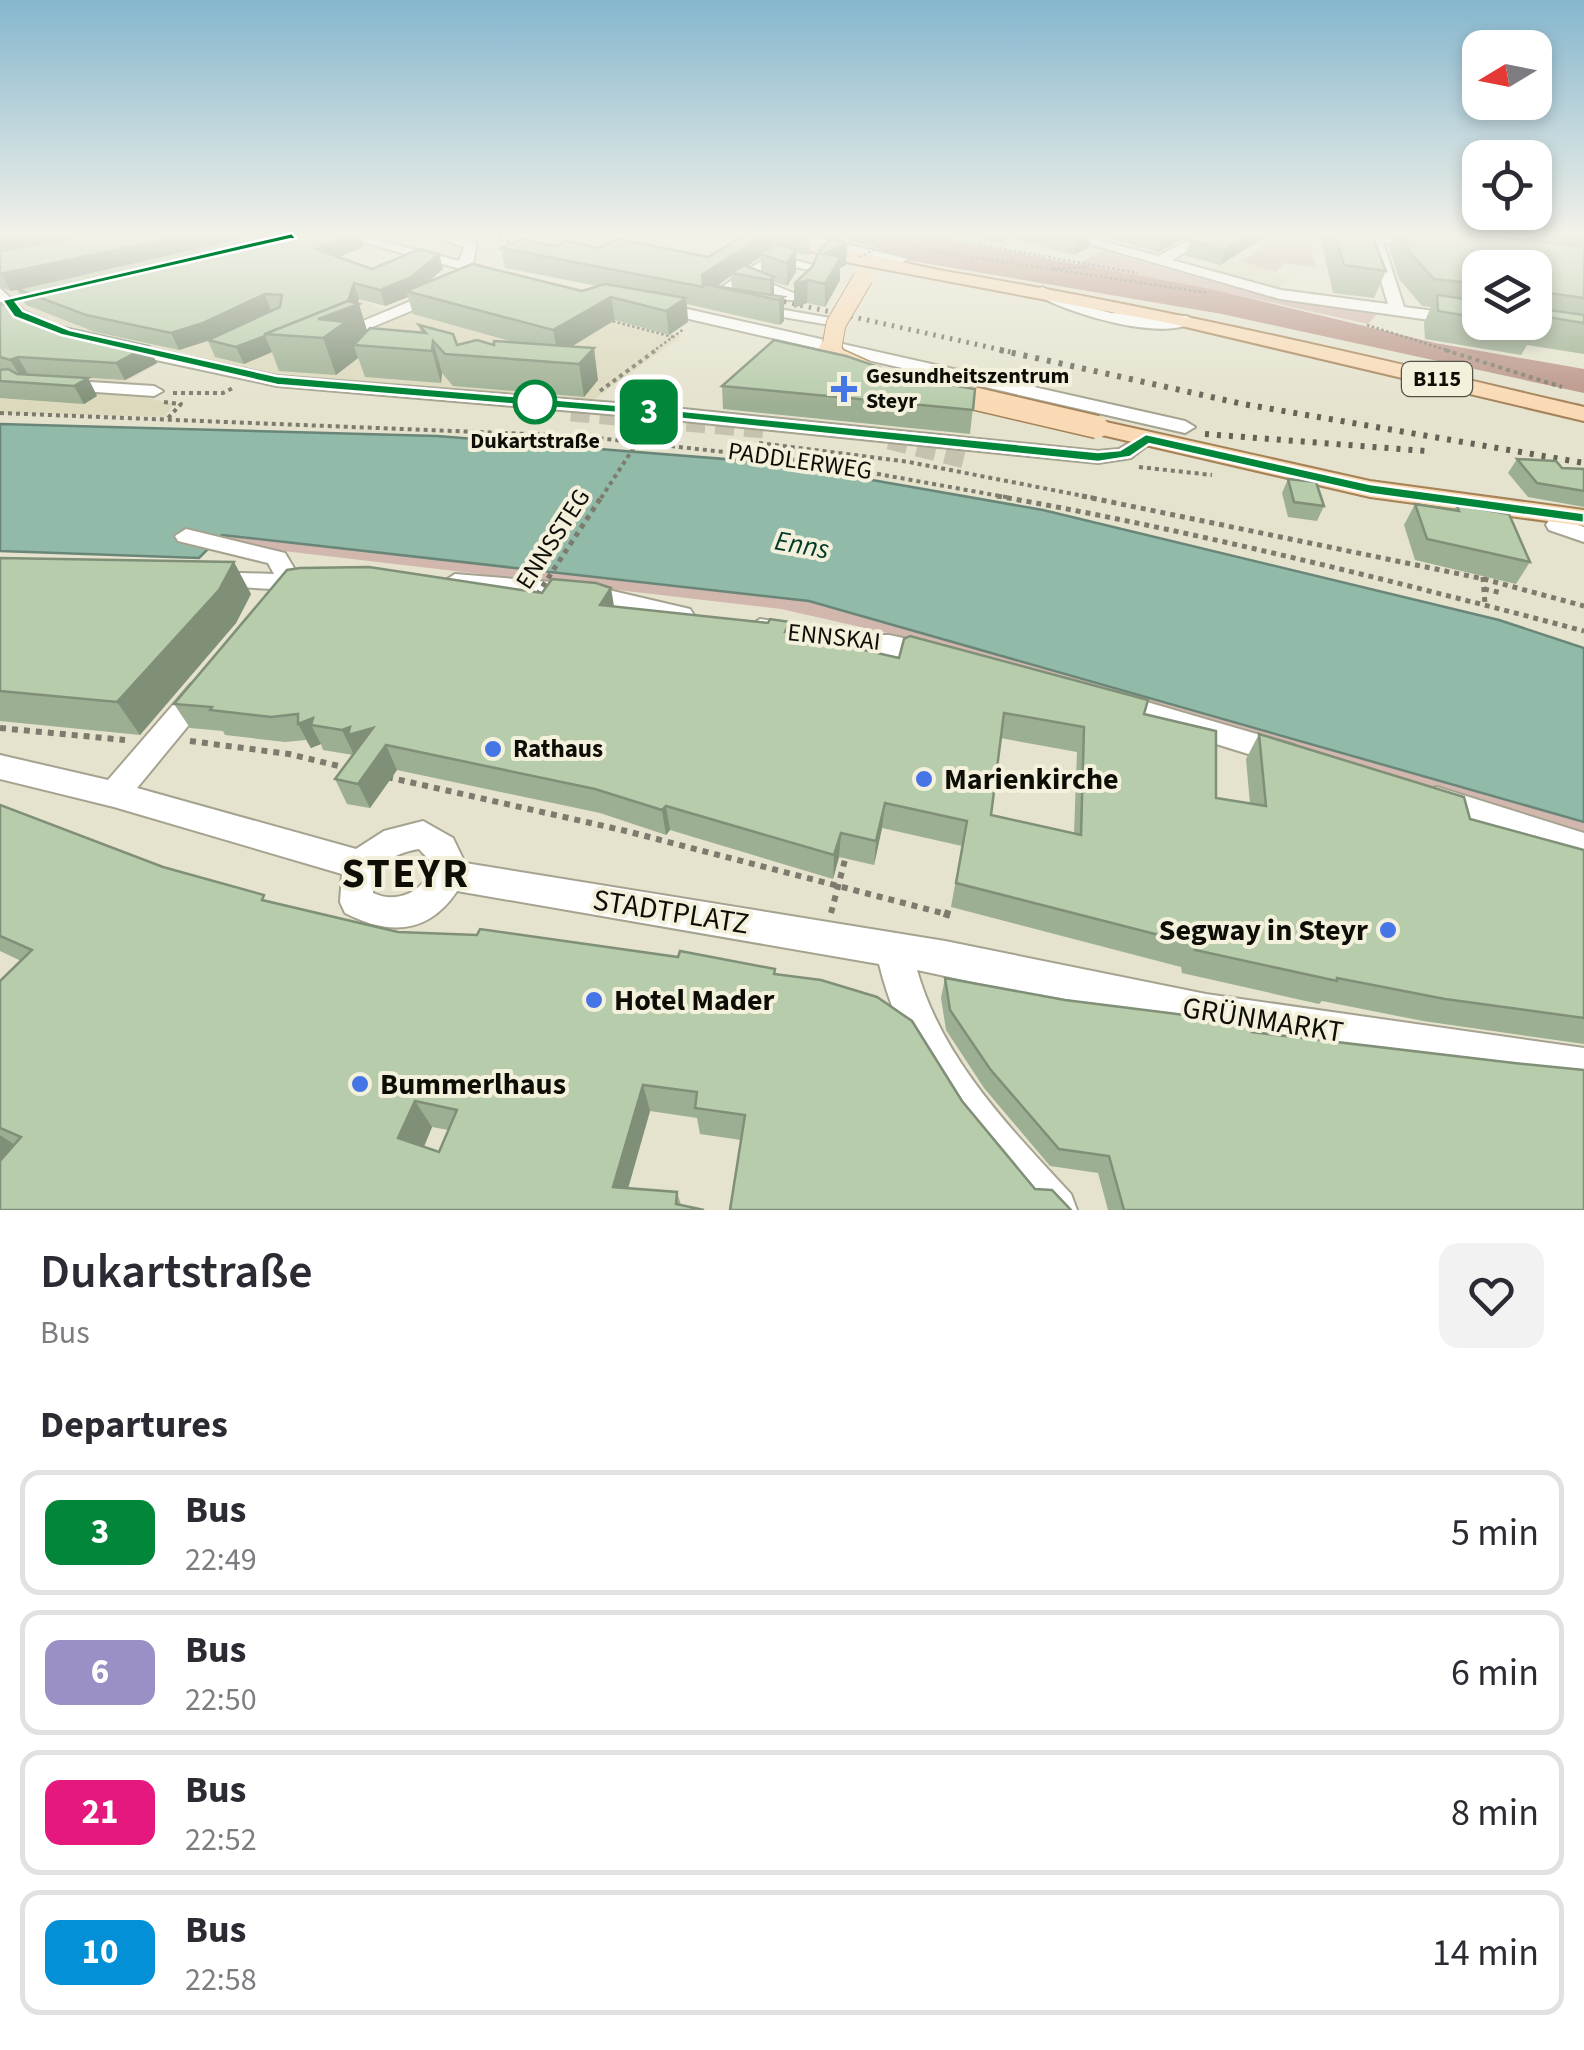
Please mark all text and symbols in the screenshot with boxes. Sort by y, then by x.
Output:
north arrow [1462,30,1552,120]
map controls [1462,30,1552,340]
button: locate [1462,140,1552,230]
button: layers [1462,250,1552,340]
place label: Gesundheitszentrum Steyr [866,360,1069,417]
road number: B115 [1402,362,1472,396]
marker: Gesundheitszentrum Steyr [831,376,857,402]
line badge: 3 [616,380,682,444]
marker: Dukartstraße [514,381,556,423]
text: 3 [640,387,658,437]
place label: Dukartstraße [470,425,600,457]
street label: PADDLERWEG [726,433,874,489]
street label: ENNSSTEG [507,482,599,596]
water label: Enns [772,521,832,569]
street label: ENNSKAI [786,614,882,660]
place label: Rathaus [513,731,603,767]
marker: Rathaus [482,738,504,760]
place label: Marienkirche [944,758,1119,801]
marker: Marienkirche [913,768,935,790]
district label: STEYR [341,844,471,904]
street label: STADTPLATZ [590,878,752,946]
place label: Segway in Steyr [1159,909,1368,952]
marker: Segway in Steyr [1377,919,1399,941]
place label: Hotel Mader [614,979,775,1022]
street label: GRÜNMARKT [1179,986,1347,1054]
marker: Hotel Mader [583,989,605,1011]
place label: Bummerlhaus [380,1063,566,1106]
marker: Bummerlhaus [349,1073,371,1095]
text: Dukartstraße [40,1238,313,1306]
button: heart [1439,1243,1544,1348]
text: Bus [40,1310,90,1356]
text: Departures [40,1398,228,1452]
text: Bus [185,1483,246,1537]
text: 5 min [1451,1506,1539,1560]
text: 3 [91,1507,109,1557]
text: 22:49 [185,1537,257,1583]
text: Bus [185,1623,246,1677]
text: 6 min [1451,1646,1539,1700]
text: 6 [91,1647,109,1697]
text: 22:50 [185,1677,257,1723]
text: Bus [185,1763,246,1817]
text: 8 min [1451,1786,1539,1840]
text: 21 [82,1787,118,1837]
text: 22:52 [185,1817,257,1863]
text: Bus [185,1903,246,1957]
text: 14 min [1432,1926,1539,1980]
text: 10 [82,1927,118,1977]
text: 22:58 [185,1957,257,2003]

